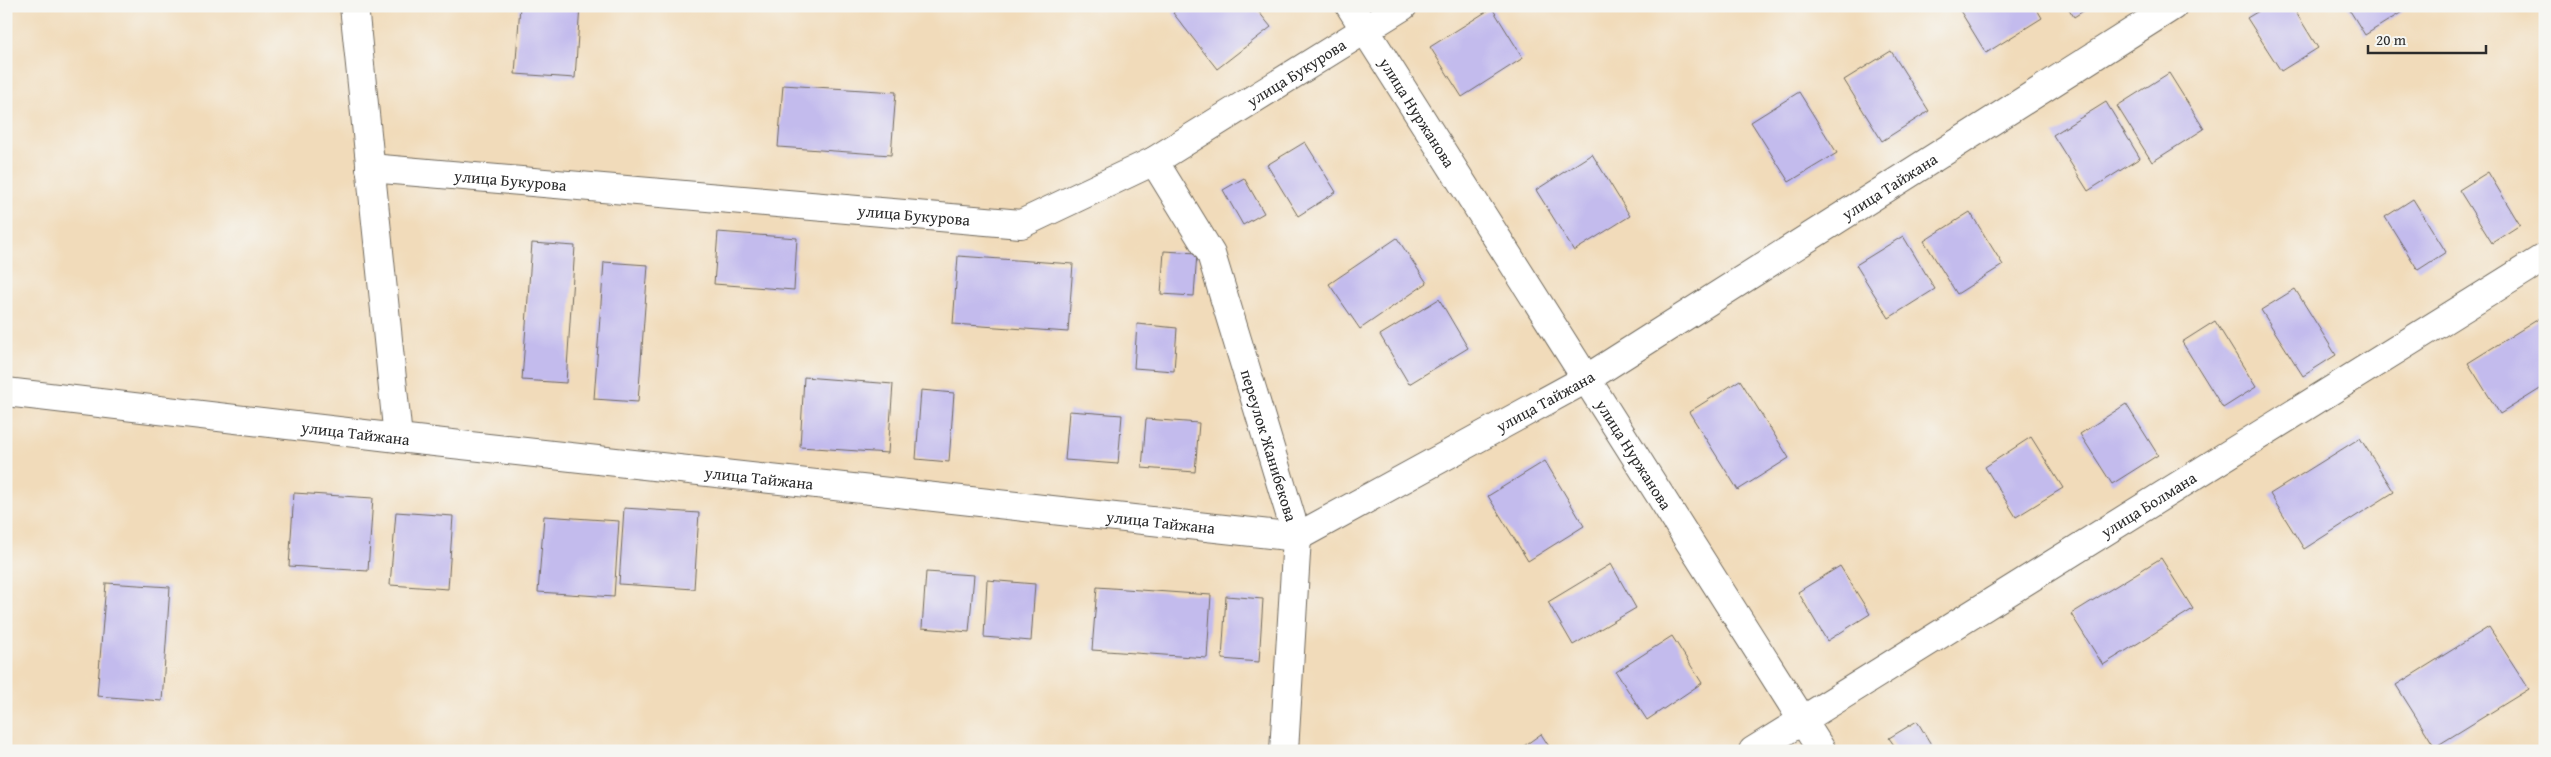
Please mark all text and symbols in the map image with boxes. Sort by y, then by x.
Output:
scale bar [2368,22,2486,54]
text: 20 m [2376,29,2407,50]
street label: улица Букурова [1241,32,1351,113]
street label: улица Нуржанова [1373,52,1462,173]
street label: улица Тайжана [1836,147,1942,226]
street label: улица Букурова [452,163,568,197]
street label: улица Букурова [856,198,972,232]
street label: улица Тайжана [1491,364,1600,438]
street label: переулок Жанибекова [1235,366,1304,525]
street label: улица Нуржанова [1590,394,1678,515]
street label: улица Тайжана [299,415,411,451]
street label: улица Тайжана [703,460,815,496]
street label: улица Болмана [2095,465,2201,544]
street label: улица Тайжана [1104,504,1217,540]

